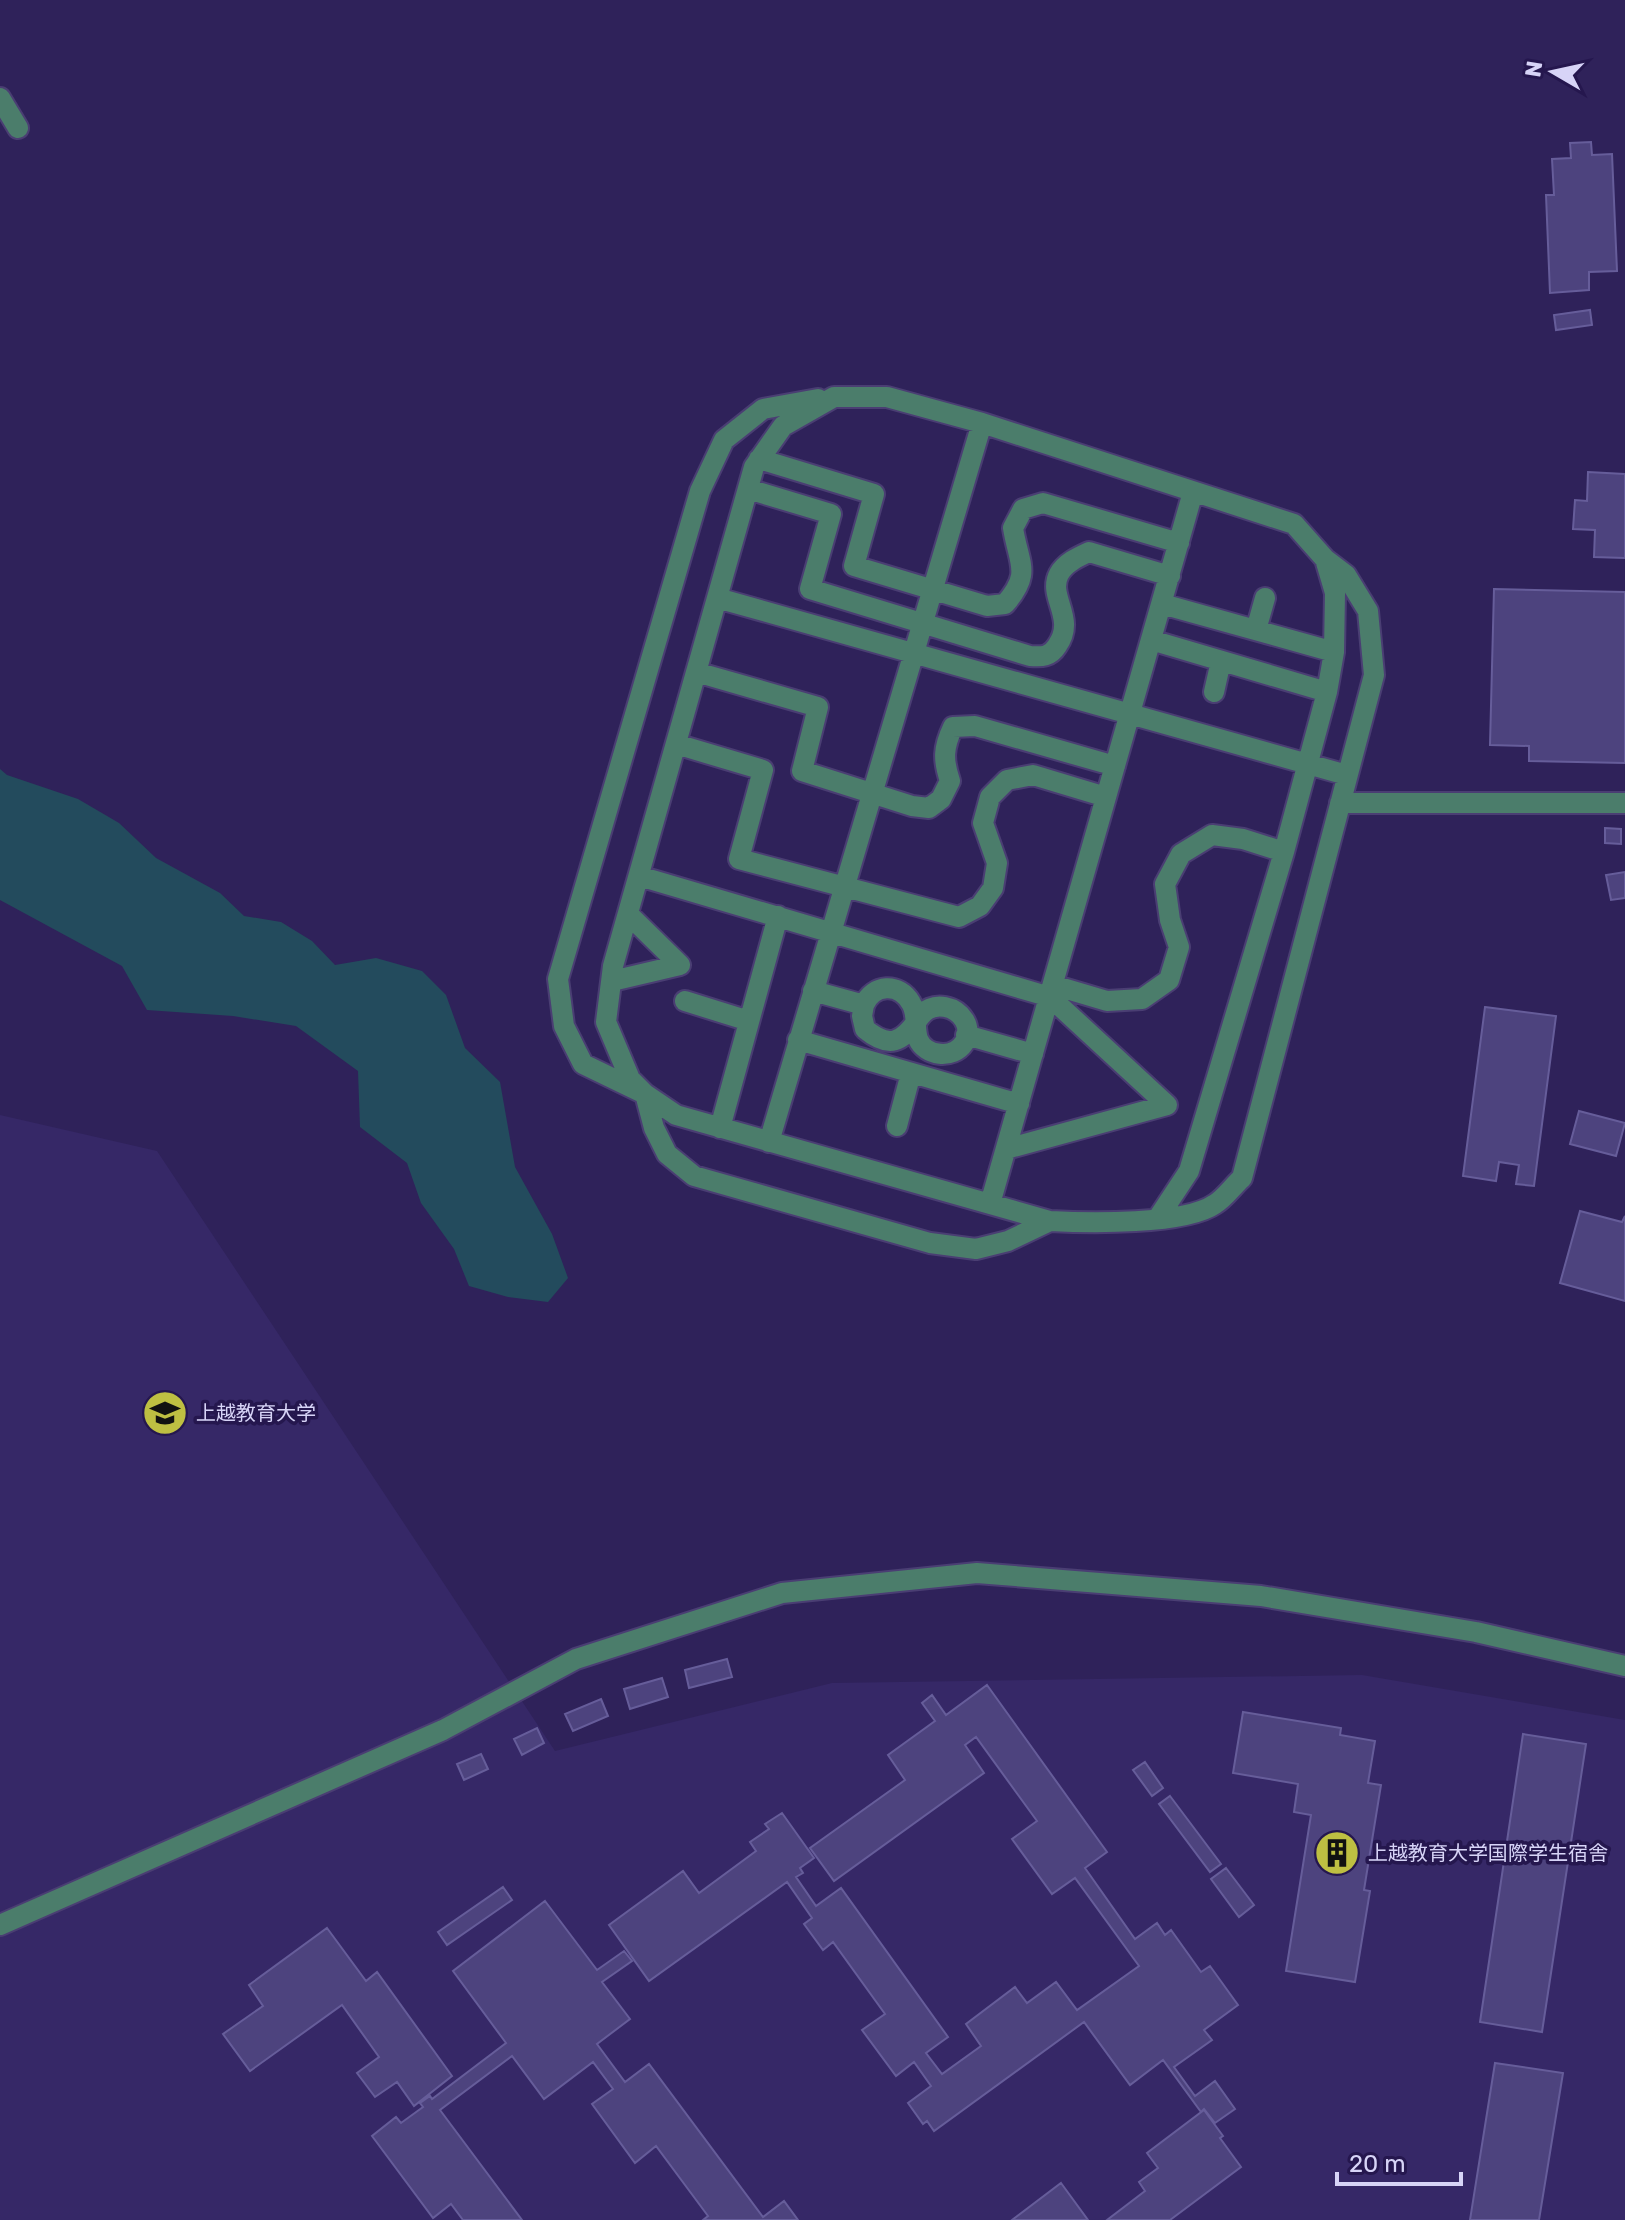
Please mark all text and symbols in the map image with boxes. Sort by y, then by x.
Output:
north arrow [1513,32,1593,112]
text: N [1519,59,1548,79]
school or university icon: 上越教育大学 [141,1389,189,1437]
place label: 上越教育大学 [196,1401,316,1425]
building icon: 上越教育大学国際学生宿舎 [1313,1829,1361,1877]
place label: 上越教育大学国際学生宿舎 [1368,1841,1608,1865]
scale bar [1337,2136,1461,2186]
text: 20 m [1349,2150,1406,2178]

